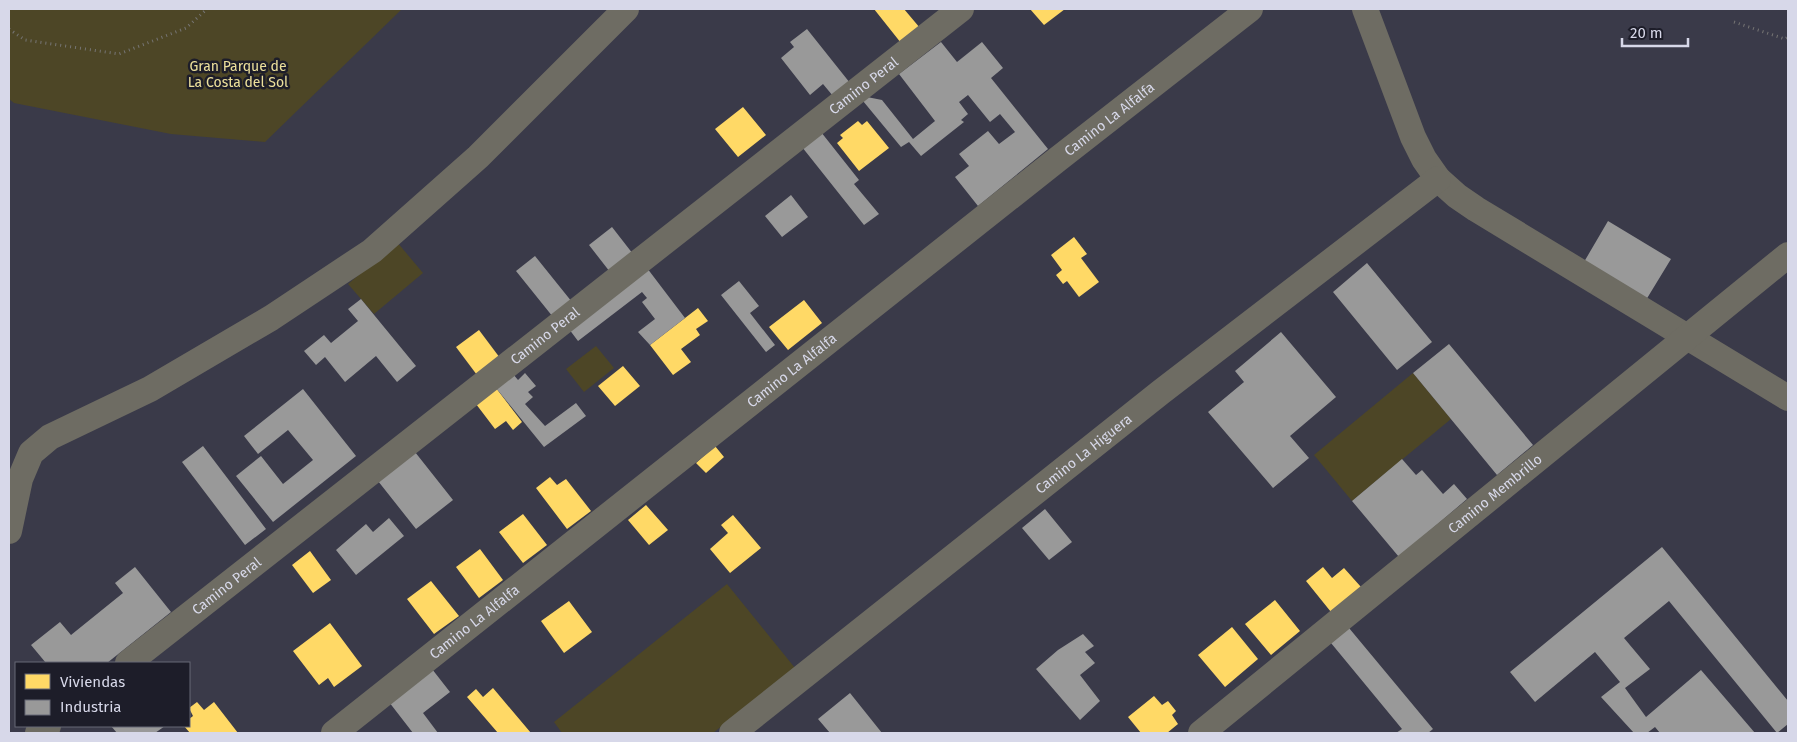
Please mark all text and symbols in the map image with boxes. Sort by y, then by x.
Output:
scale bar [1622,15,1688,47]
text: 20 m [1630,24,1663,42]
street label: Camino Peral [826,54,902,118]
park label: Gran Parque de La Costa del Sol [188,58,288,91]
street label: Camino La Alfalfa [1061,79,1158,160]
street label: Camino Peral [507,304,583,369]
street label: Camino La Alfalfa [744,330,840,411]
street label: Camino La Higuera [1032,410,1135,498]
street label: Camino Membrillo [1445,451,1546,537]
street label: Camino Peral [189,554,265,619]
street label: Camino La Alfalfa [426,581,523,663]
legend [15,662,190,727]
text: Viviendas [60,673,125,691]
text: Industria [60,698,122,716]

